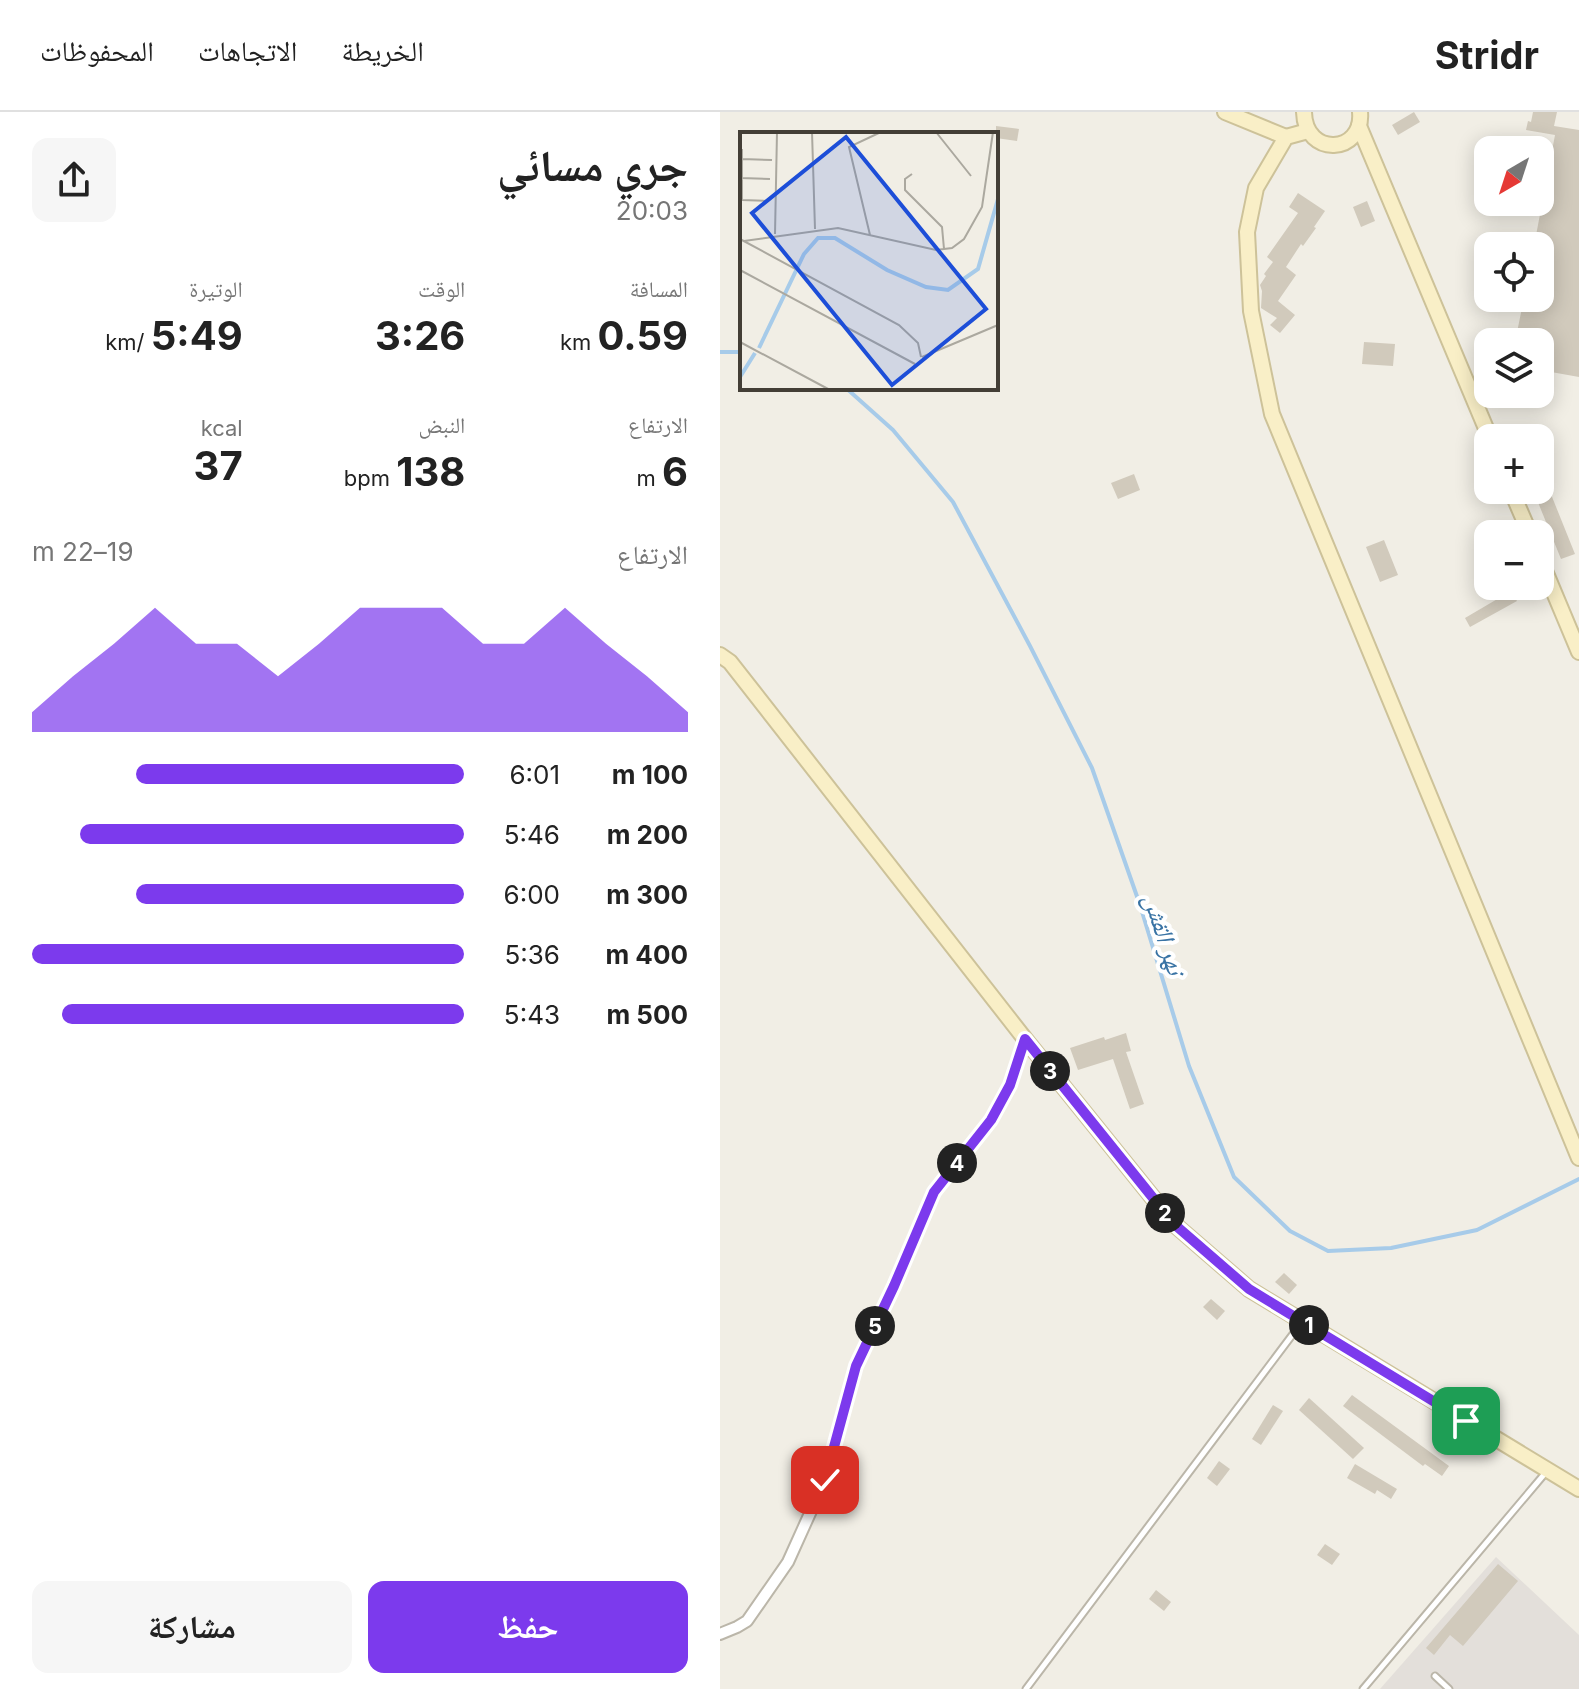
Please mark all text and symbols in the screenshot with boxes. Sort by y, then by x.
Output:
text: Stridr [1435,32,1539,78]
text: المحفوظات [40,34,154,68]
text: الاتجاهات [198,34,297,68]
text: الخريطة [341,34,424,68]
inset map [740,132,998,390]
north arrow [1474,136,1554,216]
map controls [1474,136,1554,600]
button: share [32,138,116,222]
text: جري مسائي [497,138,688,192]
text: 20:03 [616,195,688,226]
button: locate [1474,232,1554,312]
text: الوتيرة [189,276,243,302]
text: الوقت [418,276,465,302]
text: المسافة [630,276,688,302]
text: 5:49 [151,311,243,360]
text: 3:26 [375,311,465,360]
text: 0.59 [598,311,688,360]
button: layers [1474,328,1554,408]
text: /km [105,329,151,355]
text: km [560,329,598,355]
text: النبض [418,412,465,438]
text: الارتفاع [628,412,688,438]
text: kcal [201,415,243,441]
button: + [1474,424,1554,504]
text: 37 [194,441,243,490]
text: 138 [396,447,465,496]
text: 6 [662,447,688,496]
text: bpm [344,465,396,491]
text: m [637,465,662,491]
button: − [1474,520,1554,600]
text: 19–22 m [32,536,134,567]
text: الارتفاع [617,539,688,570]
text: 6:01 [509,759,560,790]
text: 100 m [612,759,688,790]
text: 5:46 [504,819,560,850]
text: 200 m [607,819,688,850]
text: 6:00 [504,879,560,910]
text: 300 m [606,879,688,910]
water label: نهر القش [1136,890,1194,982]
text: 5:36 [505,939,560,970]
text: 400 m [605,939,688,970]
text: 5:43 [504,999,560,1030]
text: 500 m [606,999,688,1030]
pin: 3 [1030,1051,1070,1091]
text: 3 [1043,1058,1057,1084]
pin: 4 [937,1143,977,1183]
text: 4 [950,1150,964,1176]
pin: 2 [1145,1193,1185,1233]
text: 2 [1158,1200,1172,1226]
pin: 1 [1289,1305,1329,1345]
pin: 5 [855,1306,895,1346]
text: 1 [1304,1312,1314,1338]
text: 5 [868,1313,882,1339]
pin [1432,1387,1500,1455]
icon: arrive [1444,1399,1488,1443]
pin [791,1446,859,1514]
icon: check [803,1458,847,1502]
button: مشاركة [32,1581,352,1673]
button: حفظ [368,1581,688,1673]

